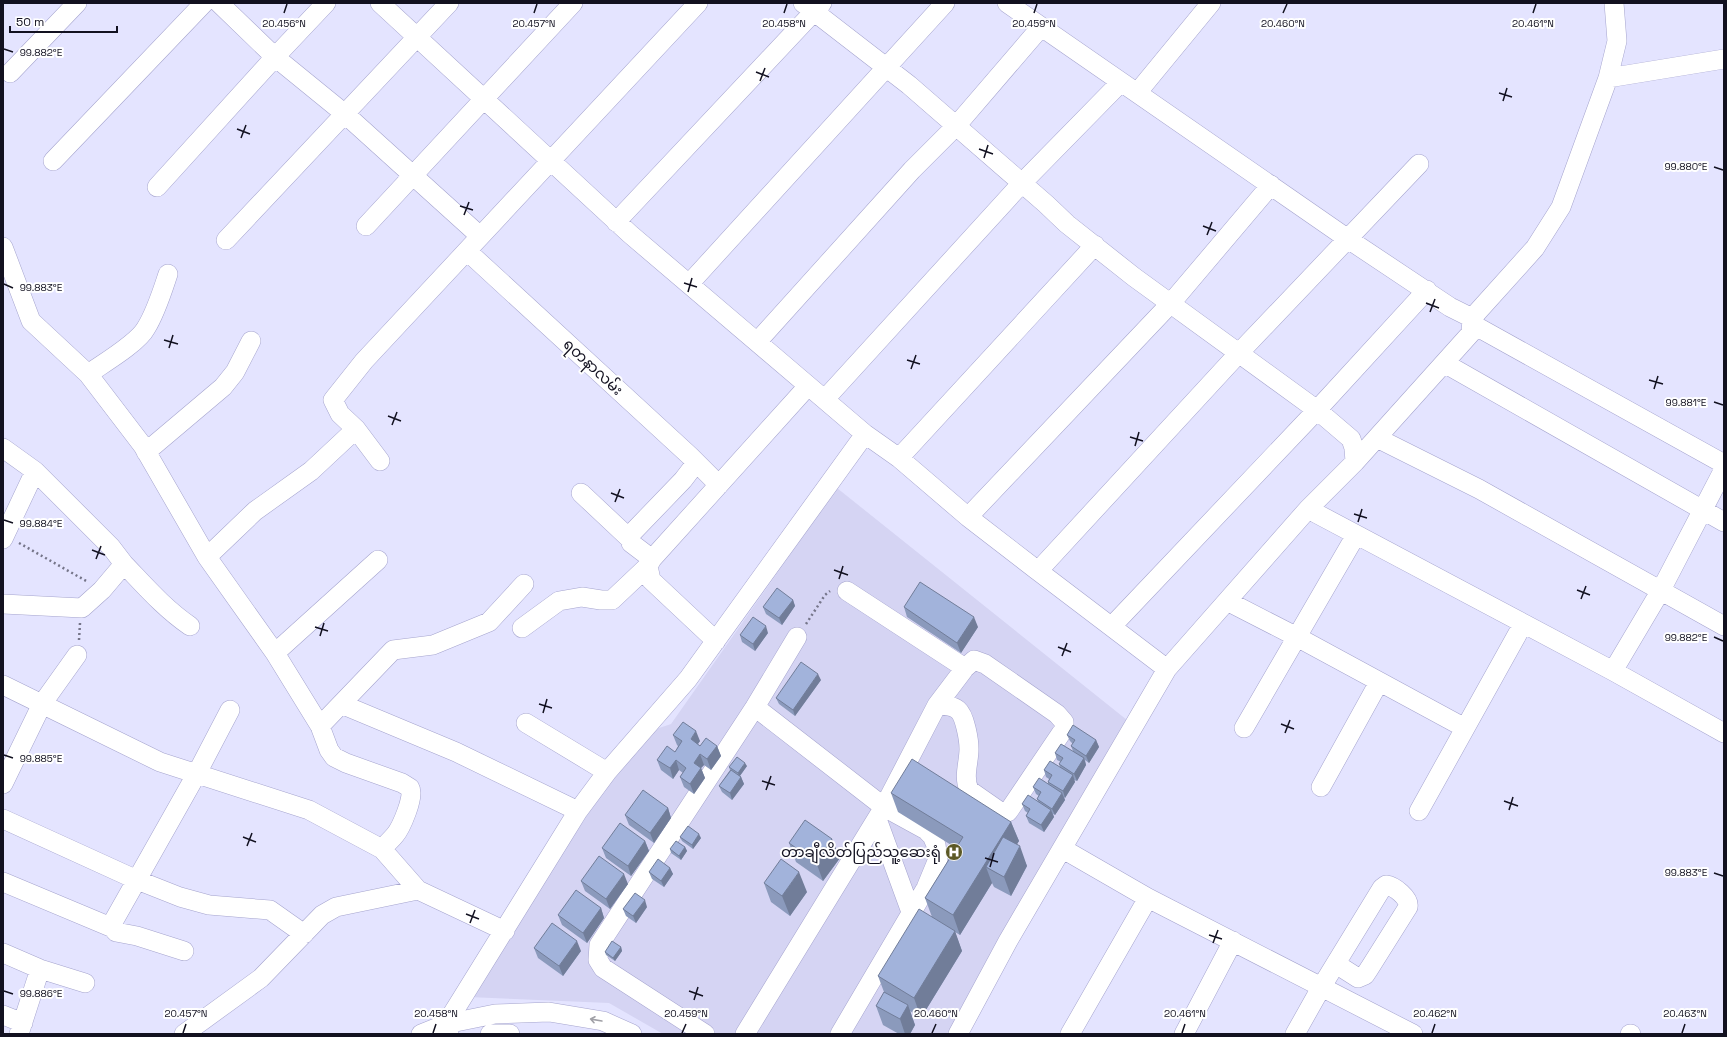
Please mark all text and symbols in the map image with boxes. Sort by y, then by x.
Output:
scale bar [10,8,117,34]
text: 50 m [16,14,44,30]
text: 20.456°N [262,17,306,30]
text: 20.457°N [512,17,556,30]
text: 20.458°N [762,17,806,30]
text: 20.459°N [1012,17,1056,30]
text: 20.460°N [1261,17,1305,30]
text: 20.461°N [1512,17,1554,30]
text: 99.882°E [20,46,63,59]
text: 99.880°E [1665,160,1708,173]
text: 99.883°E [20,281,63,294]
street label: ရတနာလမ်း [557,334,627,401]
text: 99.881°E [1666,396,1707,409]
text: 99.884°E [20,517,63,530]
text: 99.882°E [1665,631,1708,644]
text: 99.885°E [20,752,63,765]
place label: တာချီလိတ်ပြည်သူ့ဆေးရုံ [781,842,941,864]
hospital icon: တာချီလိတ်ပြည်သူ့ဆေးရုံ [944,842,964,862]
text: 99.883°E [1665,866,1708,879]
text: 99.886°E [20,987,63,1000]
text: 20.457°N [164,1007,208,1020]
text: 20.458°N [414,1007,458,1020]
text: 20.459°N [664,1007,708,1020]
text: 20.460°N [914,1007,958,1020]
text: 20.461°N [1164,1007,1206,1020]
text: 20.462°N [1413,1007,1457,1020]
text: 20.463°N [1663,1007,1707,1020]
one-way arrow [589,1016,602,1024]

